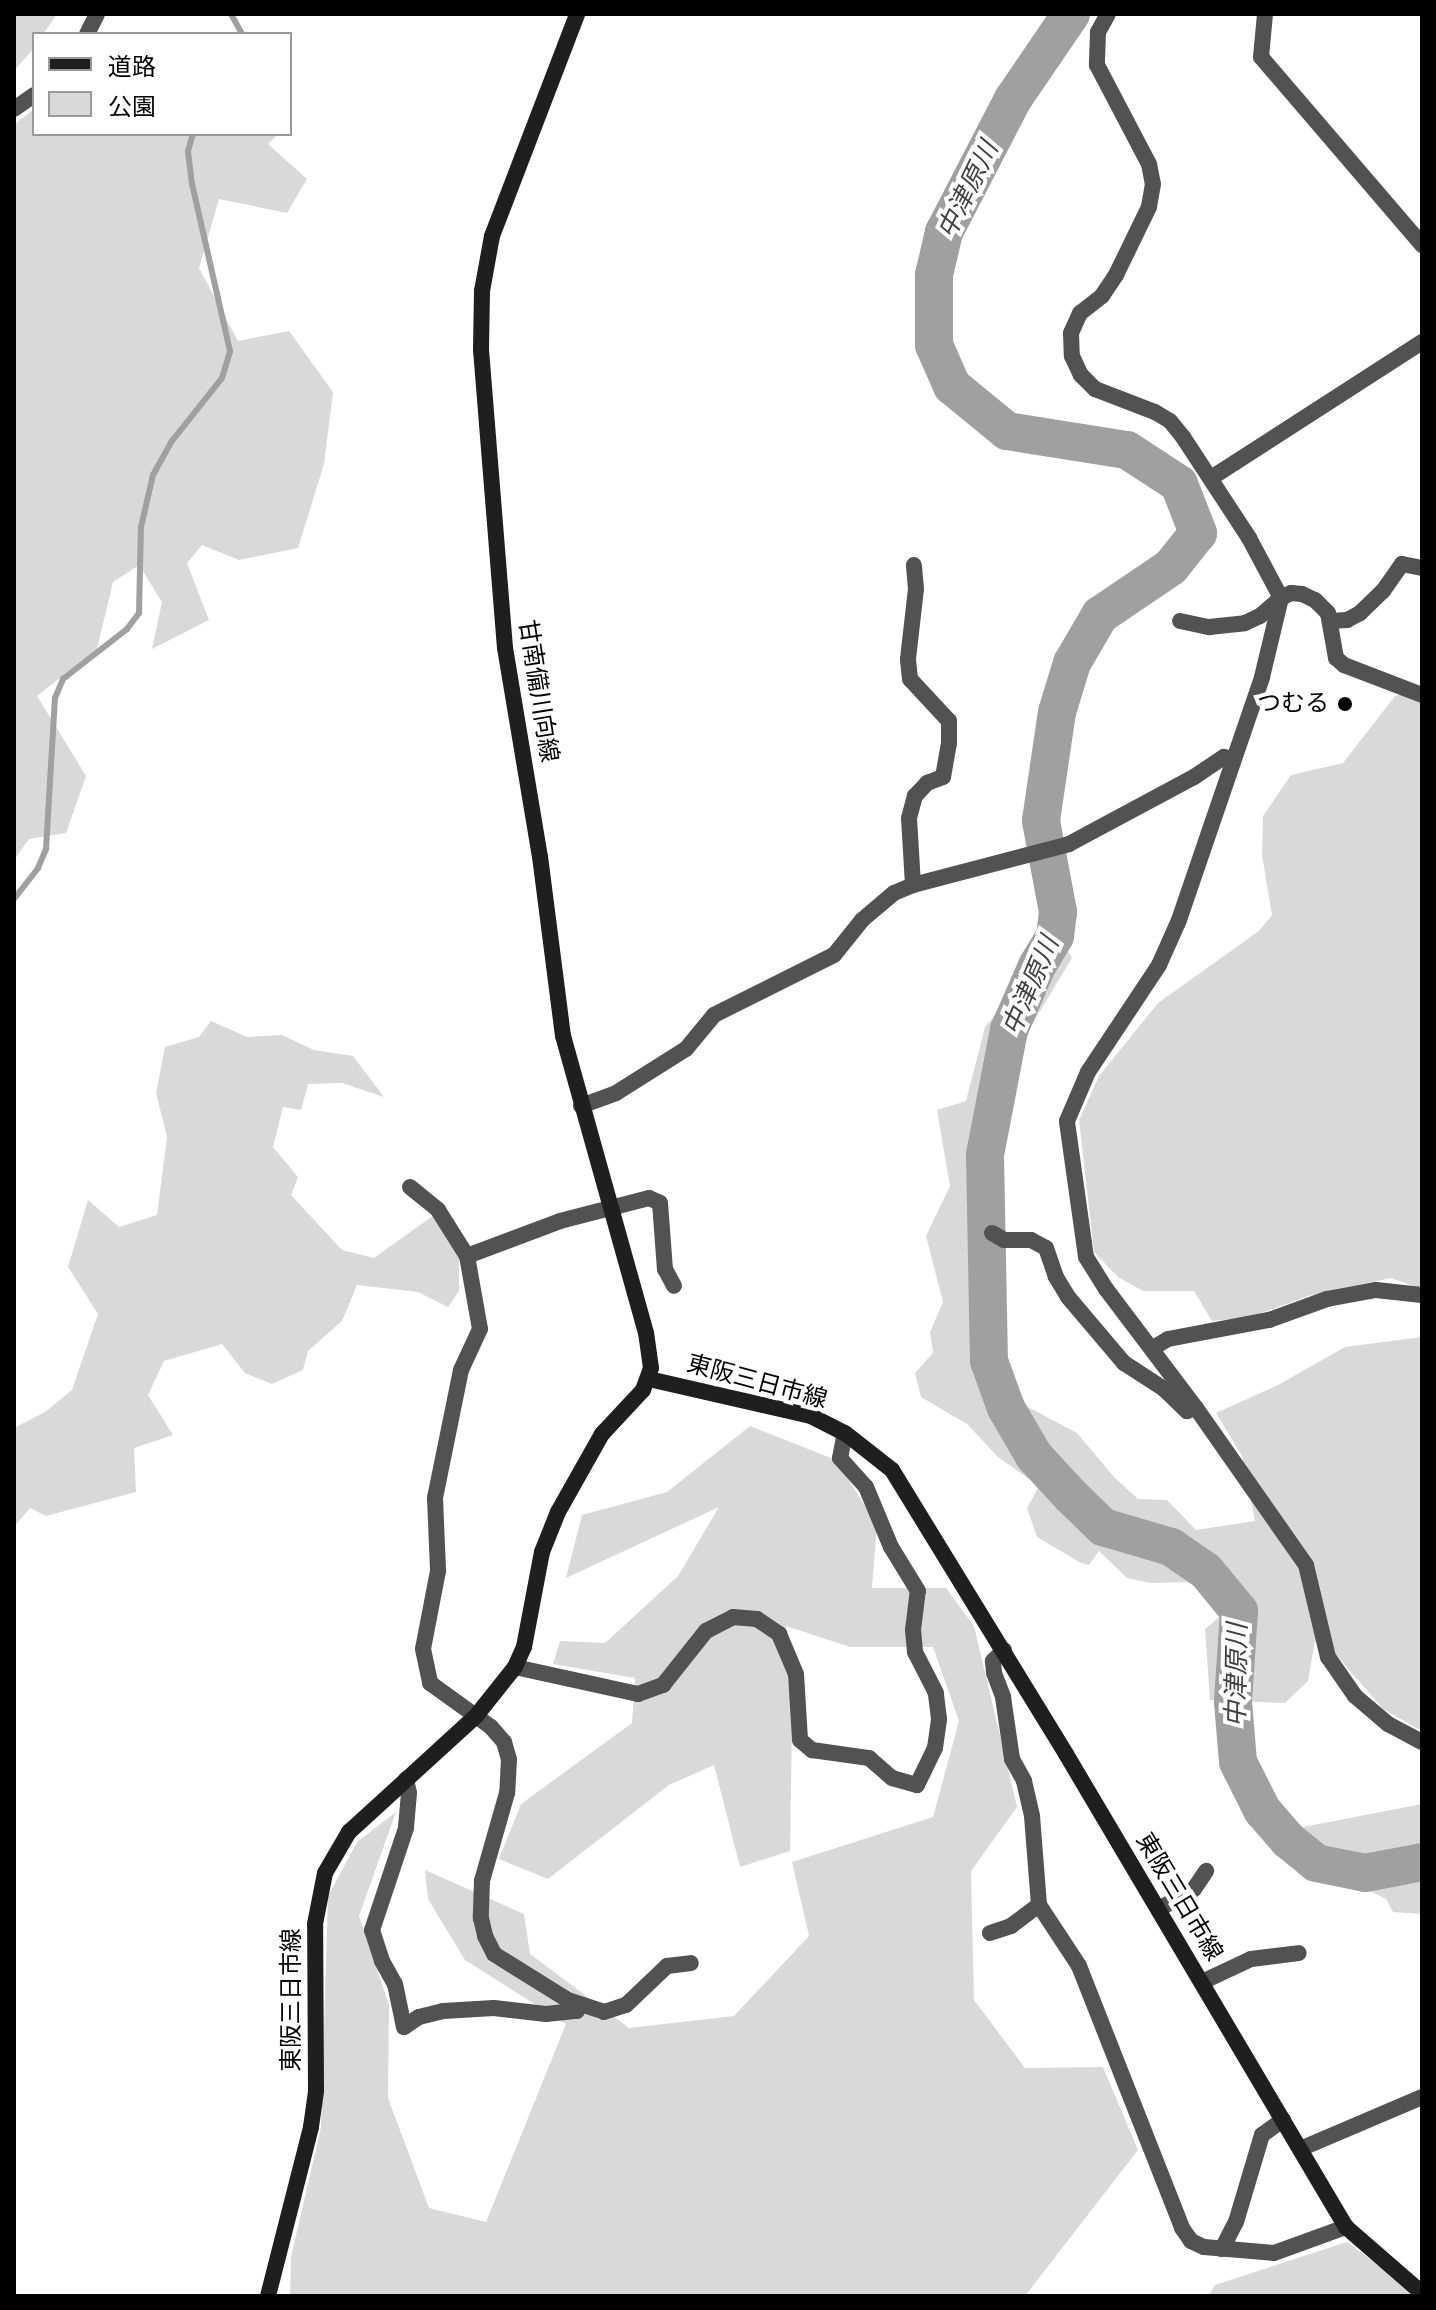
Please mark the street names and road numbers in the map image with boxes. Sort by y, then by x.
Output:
street label: 甘南備川向線 [513,618,563,764]
street label: 東阪三日市線 [684,1349,830,1415]
street label: 東阪三日市線 [1130,1828,1228,1966]
street label: 東阪三日市線 [278,1928,306,2072]

